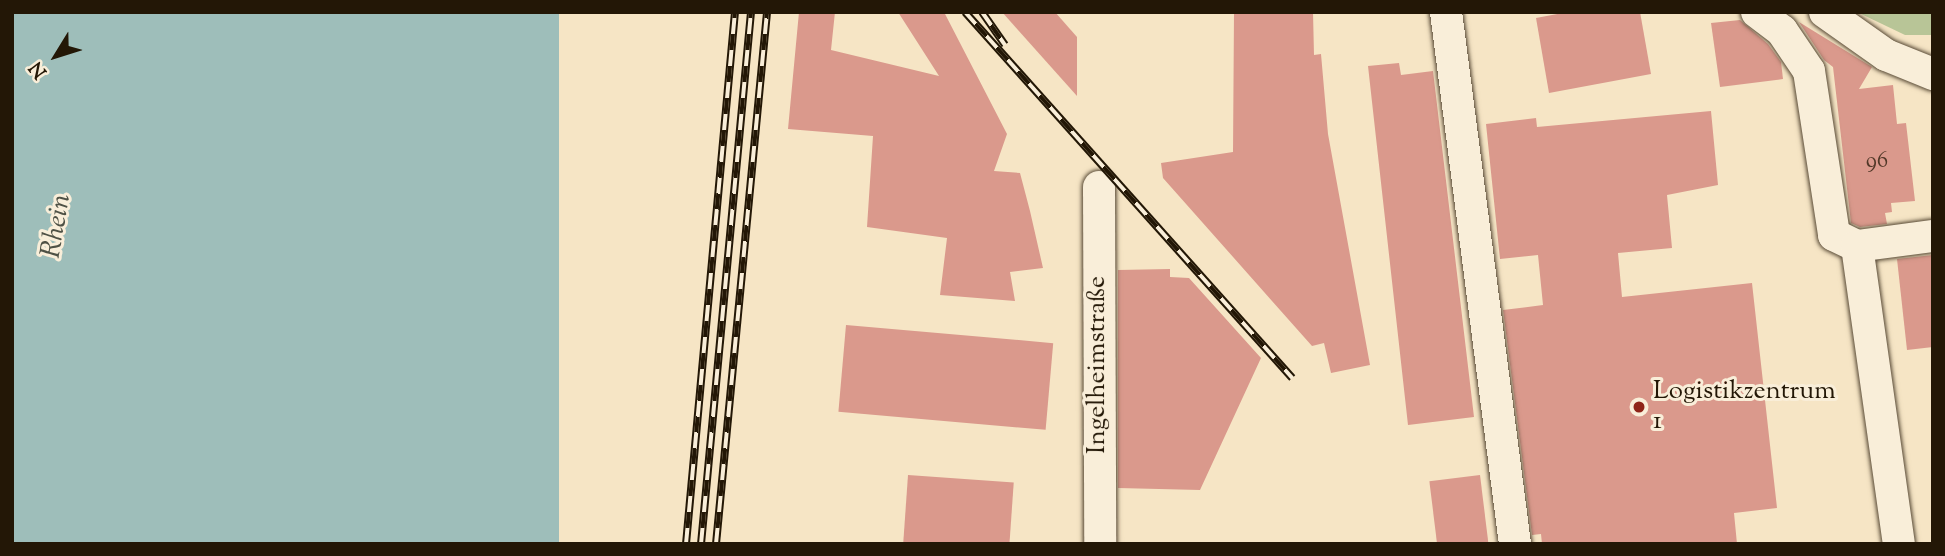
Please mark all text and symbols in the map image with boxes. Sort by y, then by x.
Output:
north arrow [21,21,91,91]
text: N [24,55,54,84]
house number: 96 [1866,148,1888,176]
water label: Rhein [35,191,79,261]
street label: Ingelheimstraße [1082,276,1114,454]
place label: Logistikzentrum 1 [1653,376,1836,438]
marker: Logistikzentrum 1 [1631,399,1647,415]

